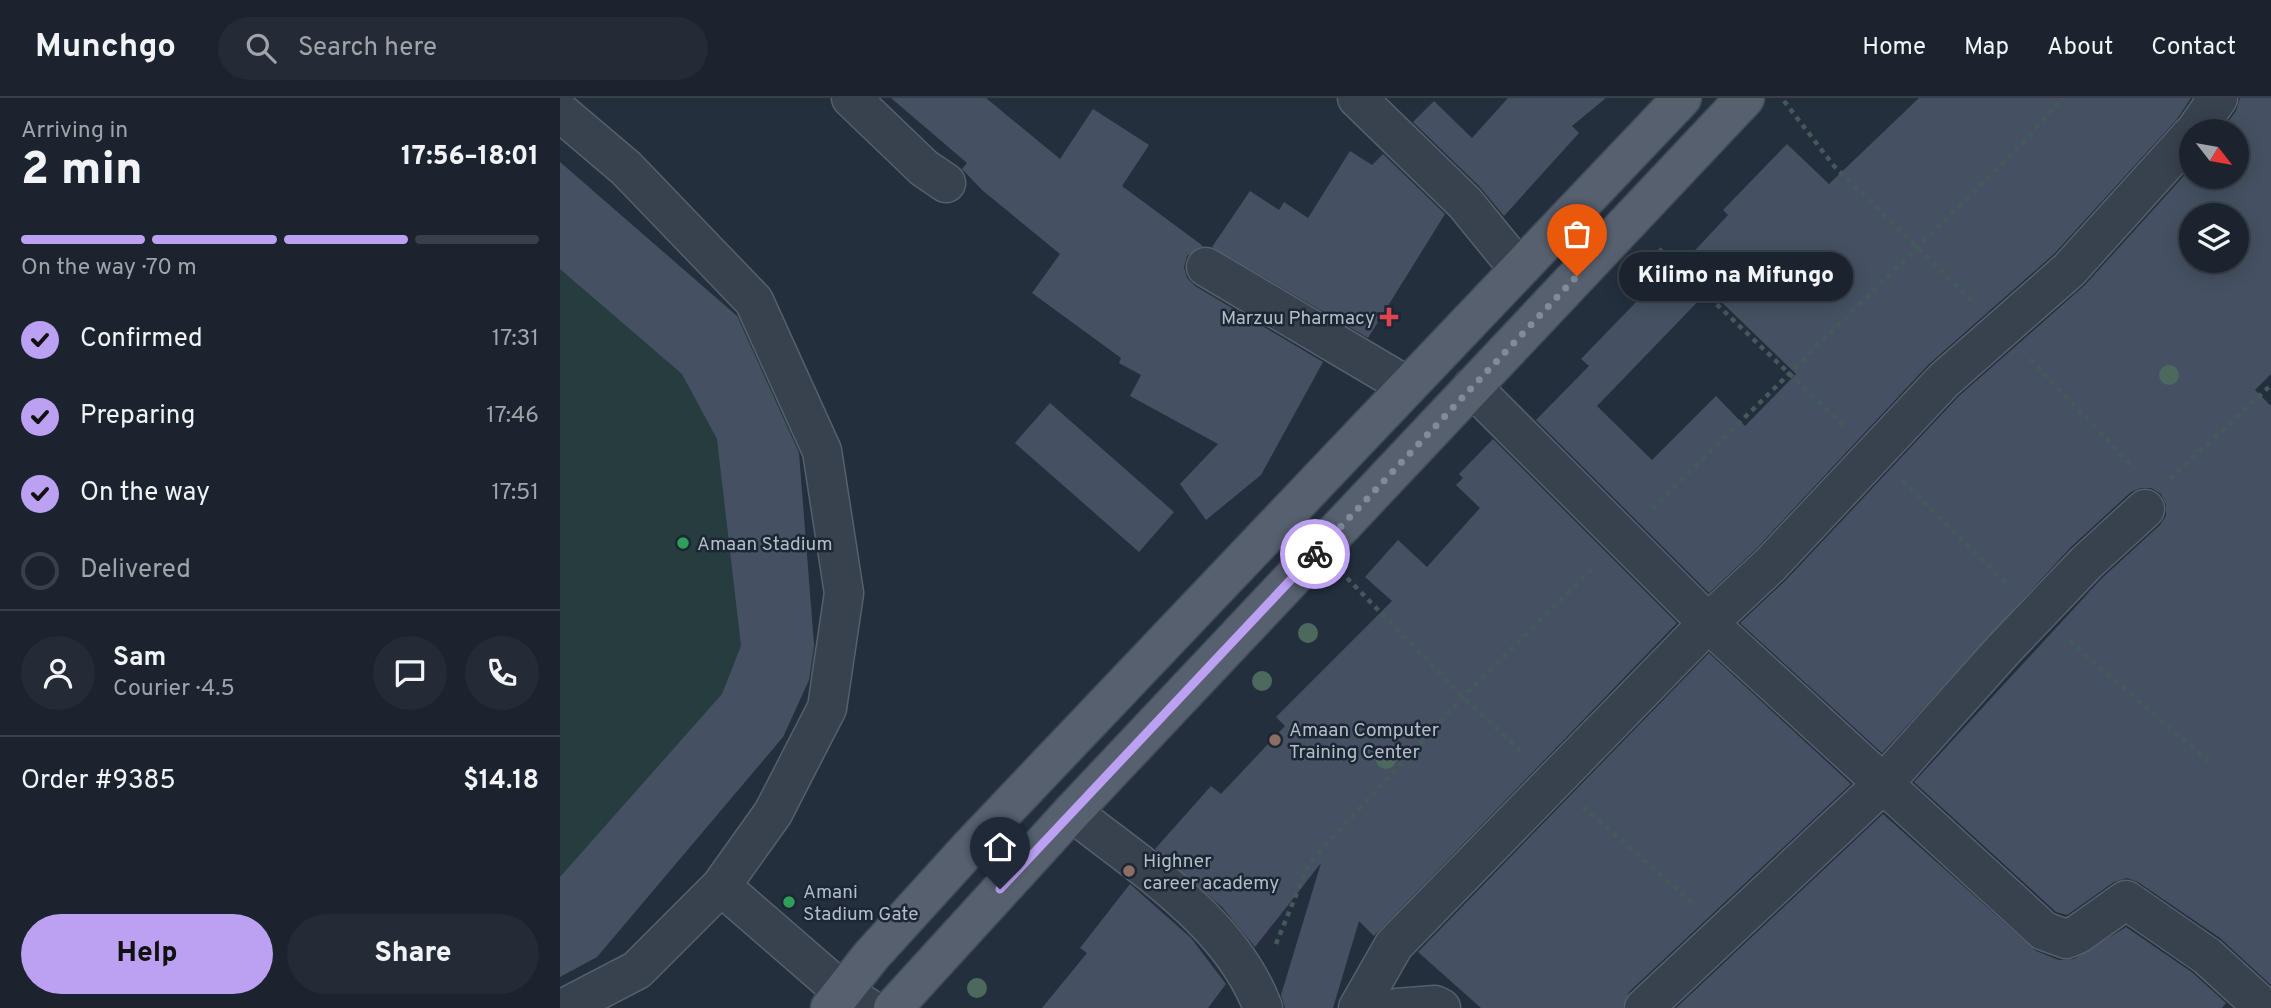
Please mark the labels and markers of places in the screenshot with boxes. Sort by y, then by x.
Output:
pin [1547,204,1607,276]
callout: Kilimo na Mifungo [1619,252,1854,300]
place label: Marzuu Pharmacy [1221,307,1375,331]
marker: Marzuu Pharmacy [1381,309,1397,325]
place label: Amaan Stadium [697,533,832,557]
marker: Amaan Stadium [675,535,691,551]
place label: Amaan Computer Training Center [1289,719,1440,765]
marker: Amaan Computer Training Center [1267,732,1283,748]
pin [970,817,1030,889]
place label: Highner career academy [1143,850,1279,896]
marker: Highner career academy [1121,863,1137,879]
place label: Amani Stadium Gate [803,881,918,927]
marker: Amani Stadium Gate [781,894,797,910]

